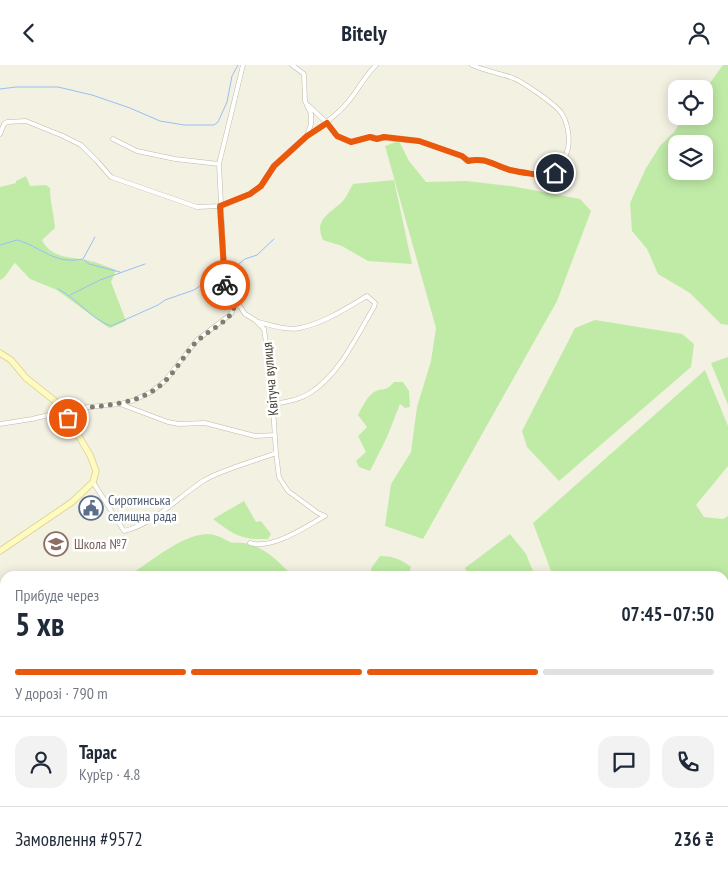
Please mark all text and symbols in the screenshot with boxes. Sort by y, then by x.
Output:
icon: back [15,19,43,47]
text: Bitely [341,19,387,47]
icon: person [685,19,713,47]
map controls [668,80,713,180]
button: locate [668,80,713,125]
button: layers [668,135,713,180]
pin [534,152,576,194]
icon: home [541,159,569,187]
courier [200,260,250,310]
icon: bike [211,271,239,299]
street label: Квітуча вулиця [258,342,282,416]
pin [47,397,89,439]
icon: bag [54,404,82,432]
place label: Сиротинська селищна рада [108,491,177,525]
public building icon: Сиротинська селищна рада [78,495,104,521]
school or university icon: Школа №7 [43,531,69,557]
place label: Школа №7 [74,535,127,553]
text: Прибуде через [15,585,99,605]
text: 07:45–07:50 [621,602,714,626]
text: 5 хв [15,603,64,645]
text: У дорозі · 790 m [15,683,108,703]
button: person [15,736,67,788]
button: chat [598,736,650,788]
button: phone [662,736,714,788]
text: Тарас [79,740,117,764]
text: Кур’єр · 4.8 [79,764,140,784]
text: Замовлення #9572 [15,827,143,851]
text: 236 ₴ [674,827,714,851]

